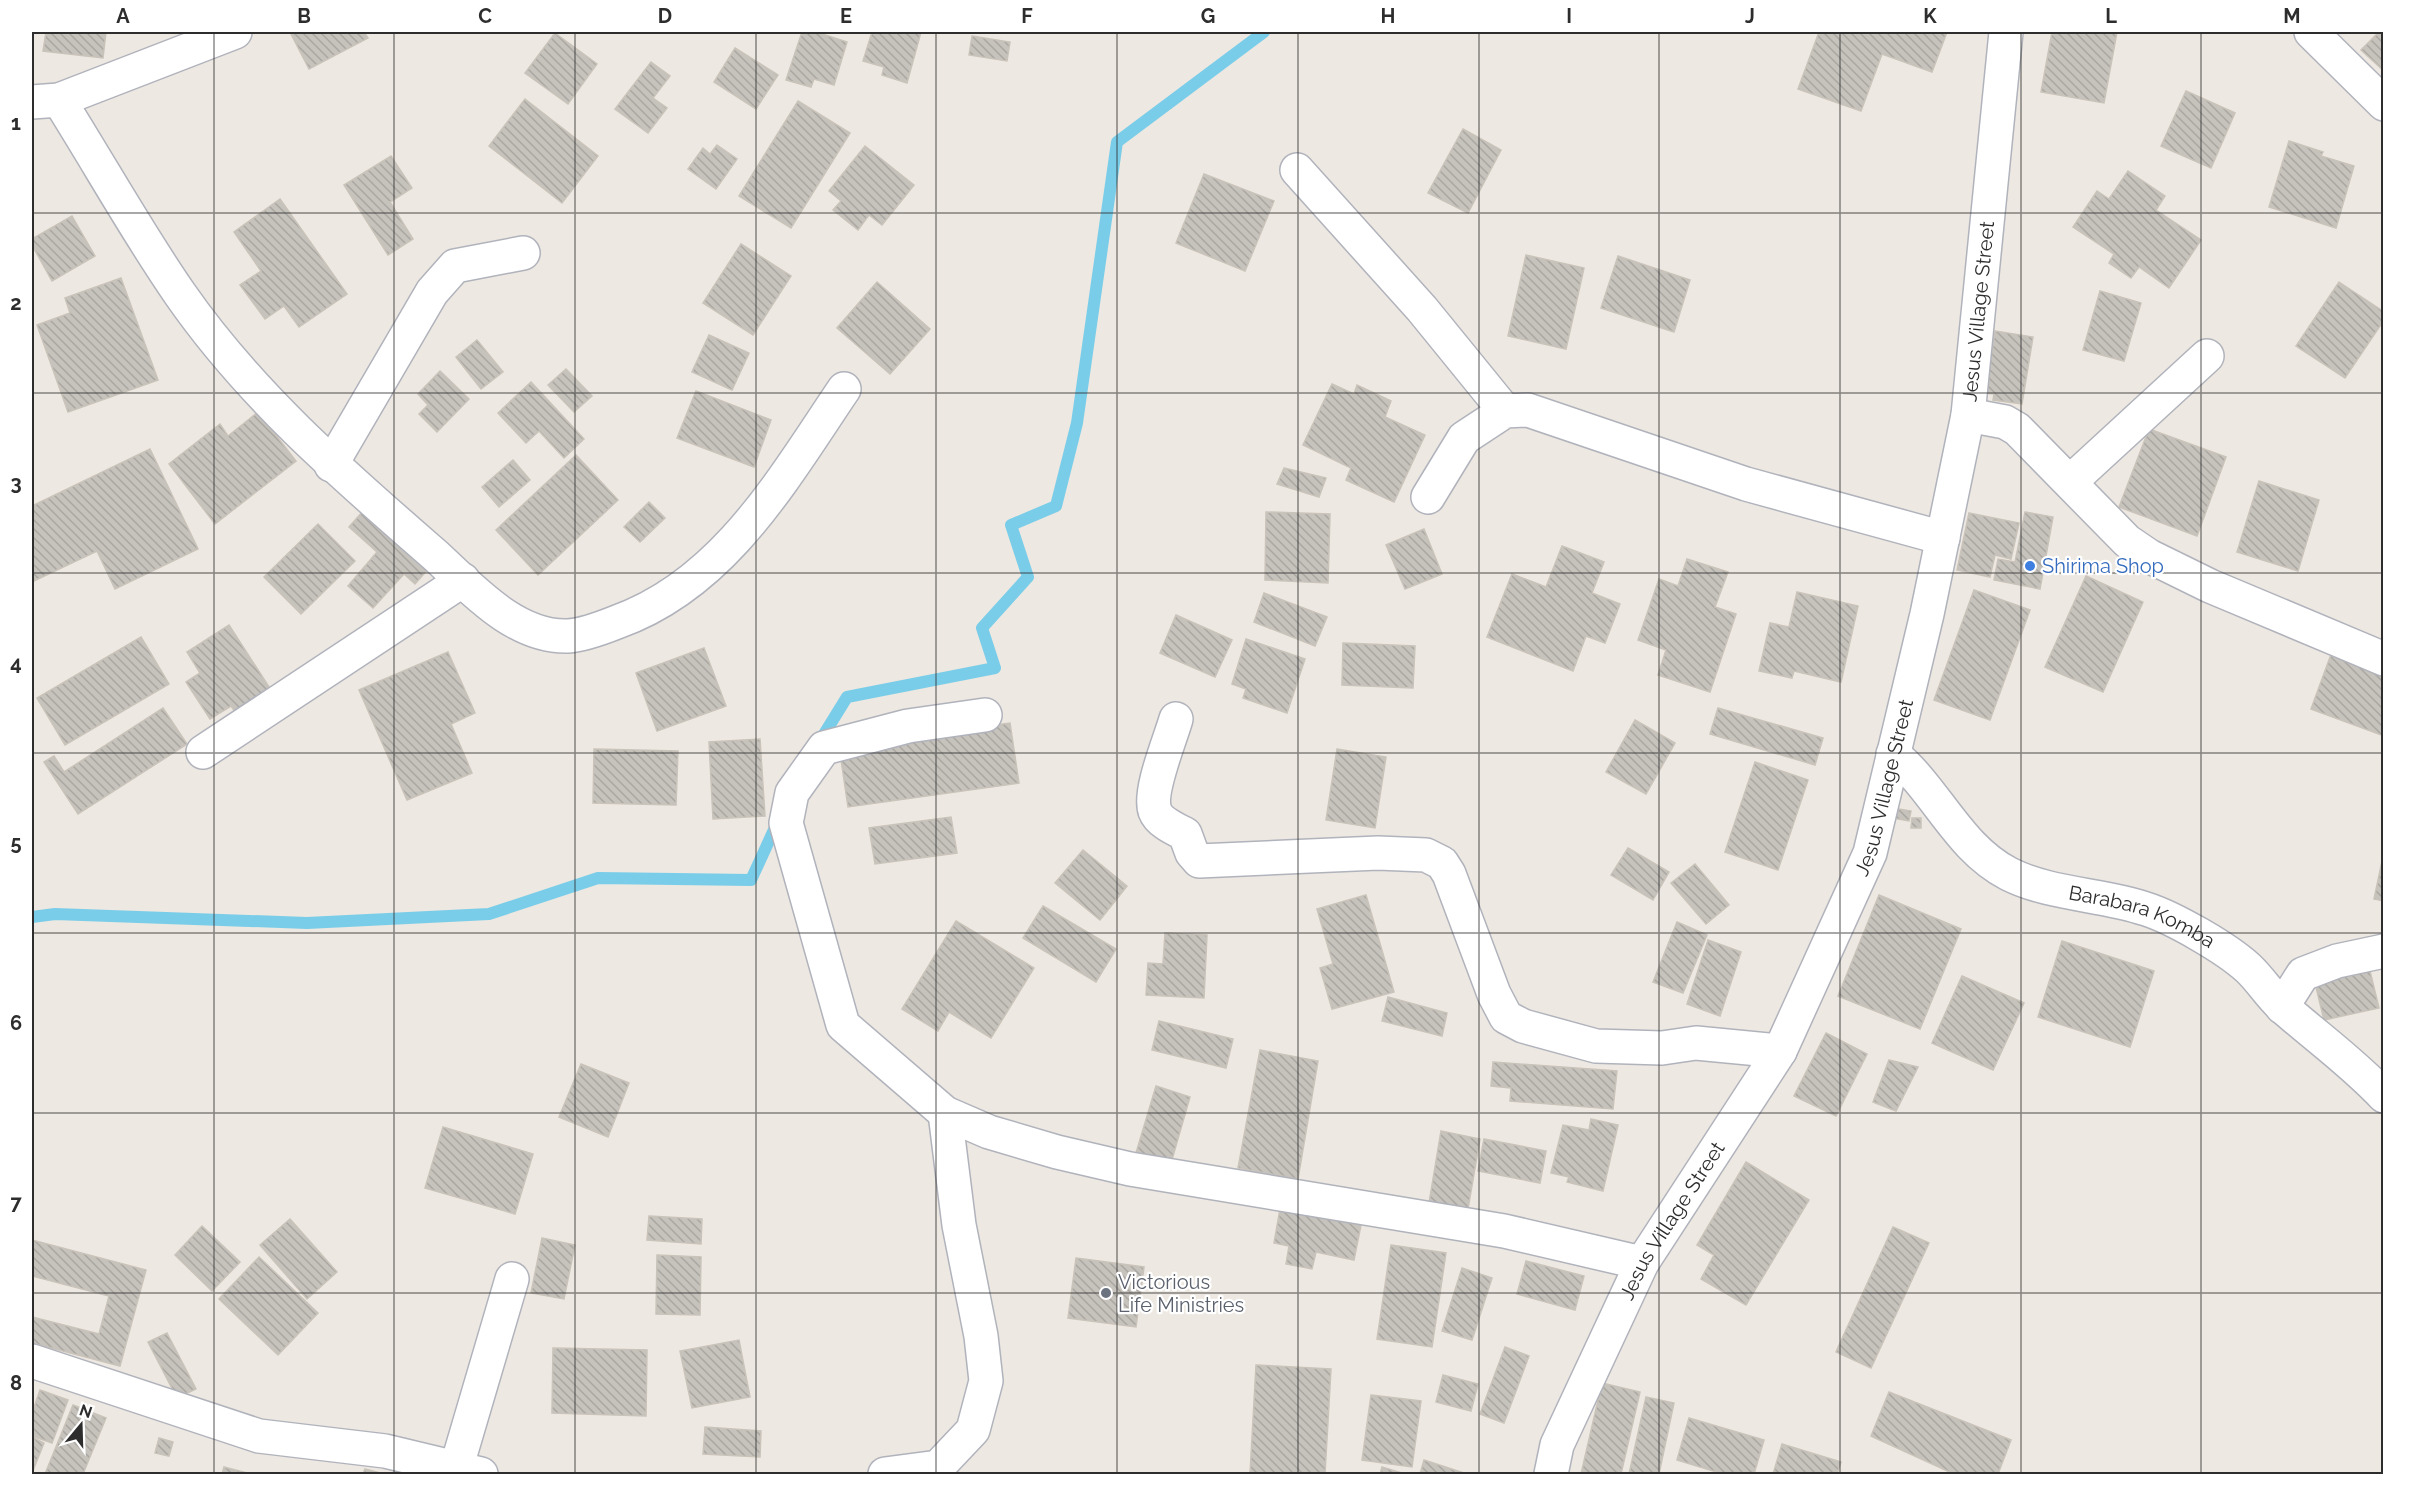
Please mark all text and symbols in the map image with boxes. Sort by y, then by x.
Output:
text: A [116,4,130,28]
text: B [297,4,311,28]
text: C [478,4,492,28]
text: D [658,4,672,28]
text: E [840,4,852,28]
text: F [1021,4,1033,28]
text: G [1201,4,1215,28]
text: H [1381,4,1395,28]
text: I [1566,4,1572,28]
text: J [1745,4,1755,28]
text: K [1923,4,1937,28]
text: L [2105,4,2117,28]
text: M [2283,4,2301,28]
text: 1 [11,111,21,135]
street label: Jesus Village Street [1957,220,1999,403]
text: 2 [10,291,22,315]
text: 3 [10,471,22,495]
place label: Shirima Shop [2042,554,2164,578]
marker: Shirima Shop [2023,559,2037,573]
text: 4 [10,651,22,675]
street label: Jesus Village Street [1849,696,1918,879]
text: 5 [10,831,22,855]
street label: Barabara Komba [2067,881,2219,953]
text: 6 [10,1011,22,1035]
street label: Jesus Village Street [1615,1137,1730,1304]
text: 7 [10,1191,22,1215]
place label: Victorious Life Ministries [1118,1270,1244,1317]
marker: Victorious Life Ministries [1099,1286,1113,1300]
text: 8 [10,1371,22,1395]
north arrow [51,1395,111,1455]
text: N [77,1400,95,1422]

